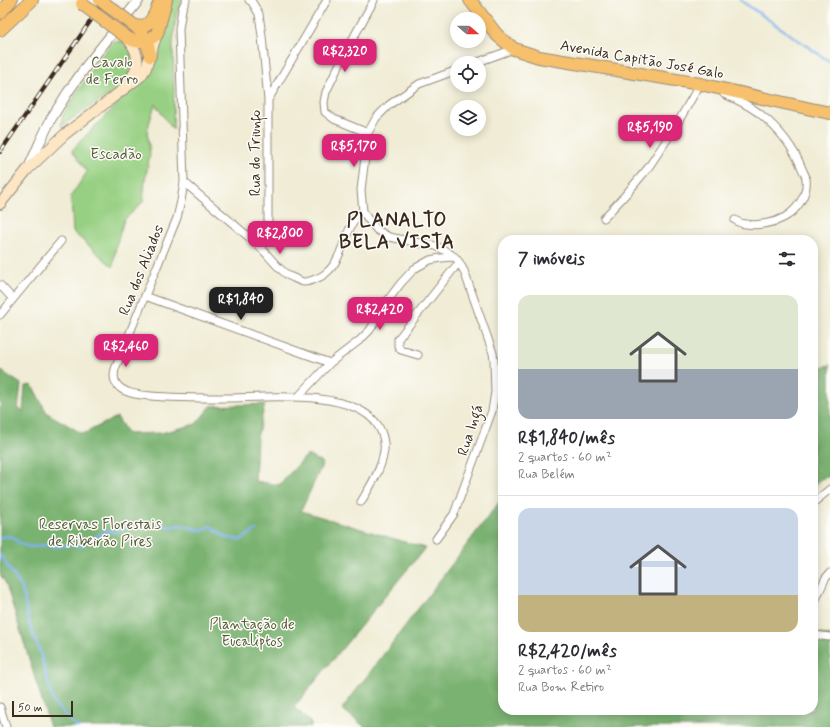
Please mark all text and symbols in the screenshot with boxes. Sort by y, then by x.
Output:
north arrow [450,12,486,48]
map controls [450,12,486,136]
street label: Avenida Capitão José Galo [558,36,725,84]
pin: R$2,320 [308,39,382,73]
text: R$2,320 [323,43,367,60]
park label: Cavalo de Ferro [86,53,138,90]
button: locate [450,56,486,92]
button: layers [450,100,486,136]
street label: Rua do Triunfo [246,110,268,196]
pin: R$5,190 [613,115,687,149]
text: R$5,190 [627,119,673,136]
pin: R$5,170 [317,134,391,168]
text: R$5,170 [331,138,377,155]
park label: Escadão [90,145,142,165]
district label: PLANALTO BELA VISTA [339,208,455,255]
pin: R$2,800 [243,221,317,255]
street label: Rua dos Aliados [115,222,169,319]
text: R$2,800 [257,225,303,242]
text: 7 imóveis [518,248,585,270]
icon: filters [776,248,798,270]
pin: R$1,840 [204,287,278,321]
text: R$1,840 [218,291,264,308]
pin: R$2,420 [343,297,417,331]
text: R$2,420 [356,301,404,318]
icon: home [622,321,694,393]
pin: R$2,460 [89,334,163,368]
text: R$2,460 [103,338,149,355]
street label: Rua Ingá [453,402,490,459]
text: R$1,840/mês [518,427,615,449]
text: 2 quartos · 60 m² [518,449,612,466]
text: Rua Belém [518,466,575,483]
park label: Reservas Florestais de Ribeirão Pires [39,515,162,552]
icon: home [622,534,694,606]
park label: Plantação de Eucaliptos [209,615,295,652]
text: R$2,420/mês [518,640,617,662]
text: 2 quartos · 60 m² [518,662,612,679]
text: Rua Bom Retiro [518,679,604,696]
scale bar [12,699,73,718]
text: 50 m [18,701,43,715]

